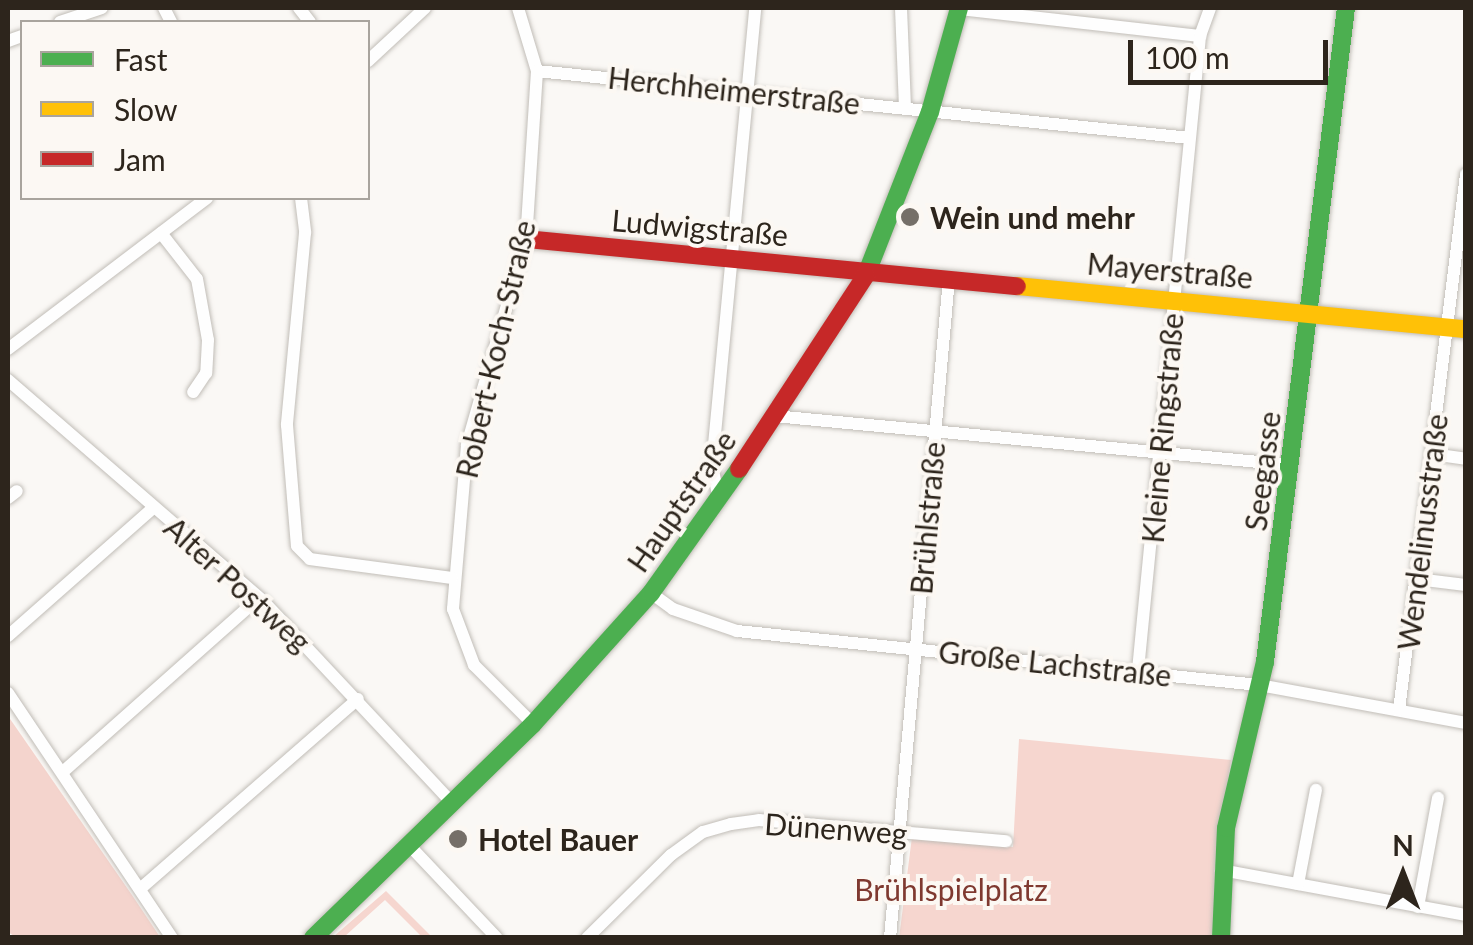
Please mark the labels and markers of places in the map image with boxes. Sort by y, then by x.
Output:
place label: Wein und mehr [930,199,1135,235]
marker: Wein und mehr [899,206,921,228]
place label: Hotel Bauer [478,821,638,857]
marker: Hotel Bauer [447,828,469,850]

